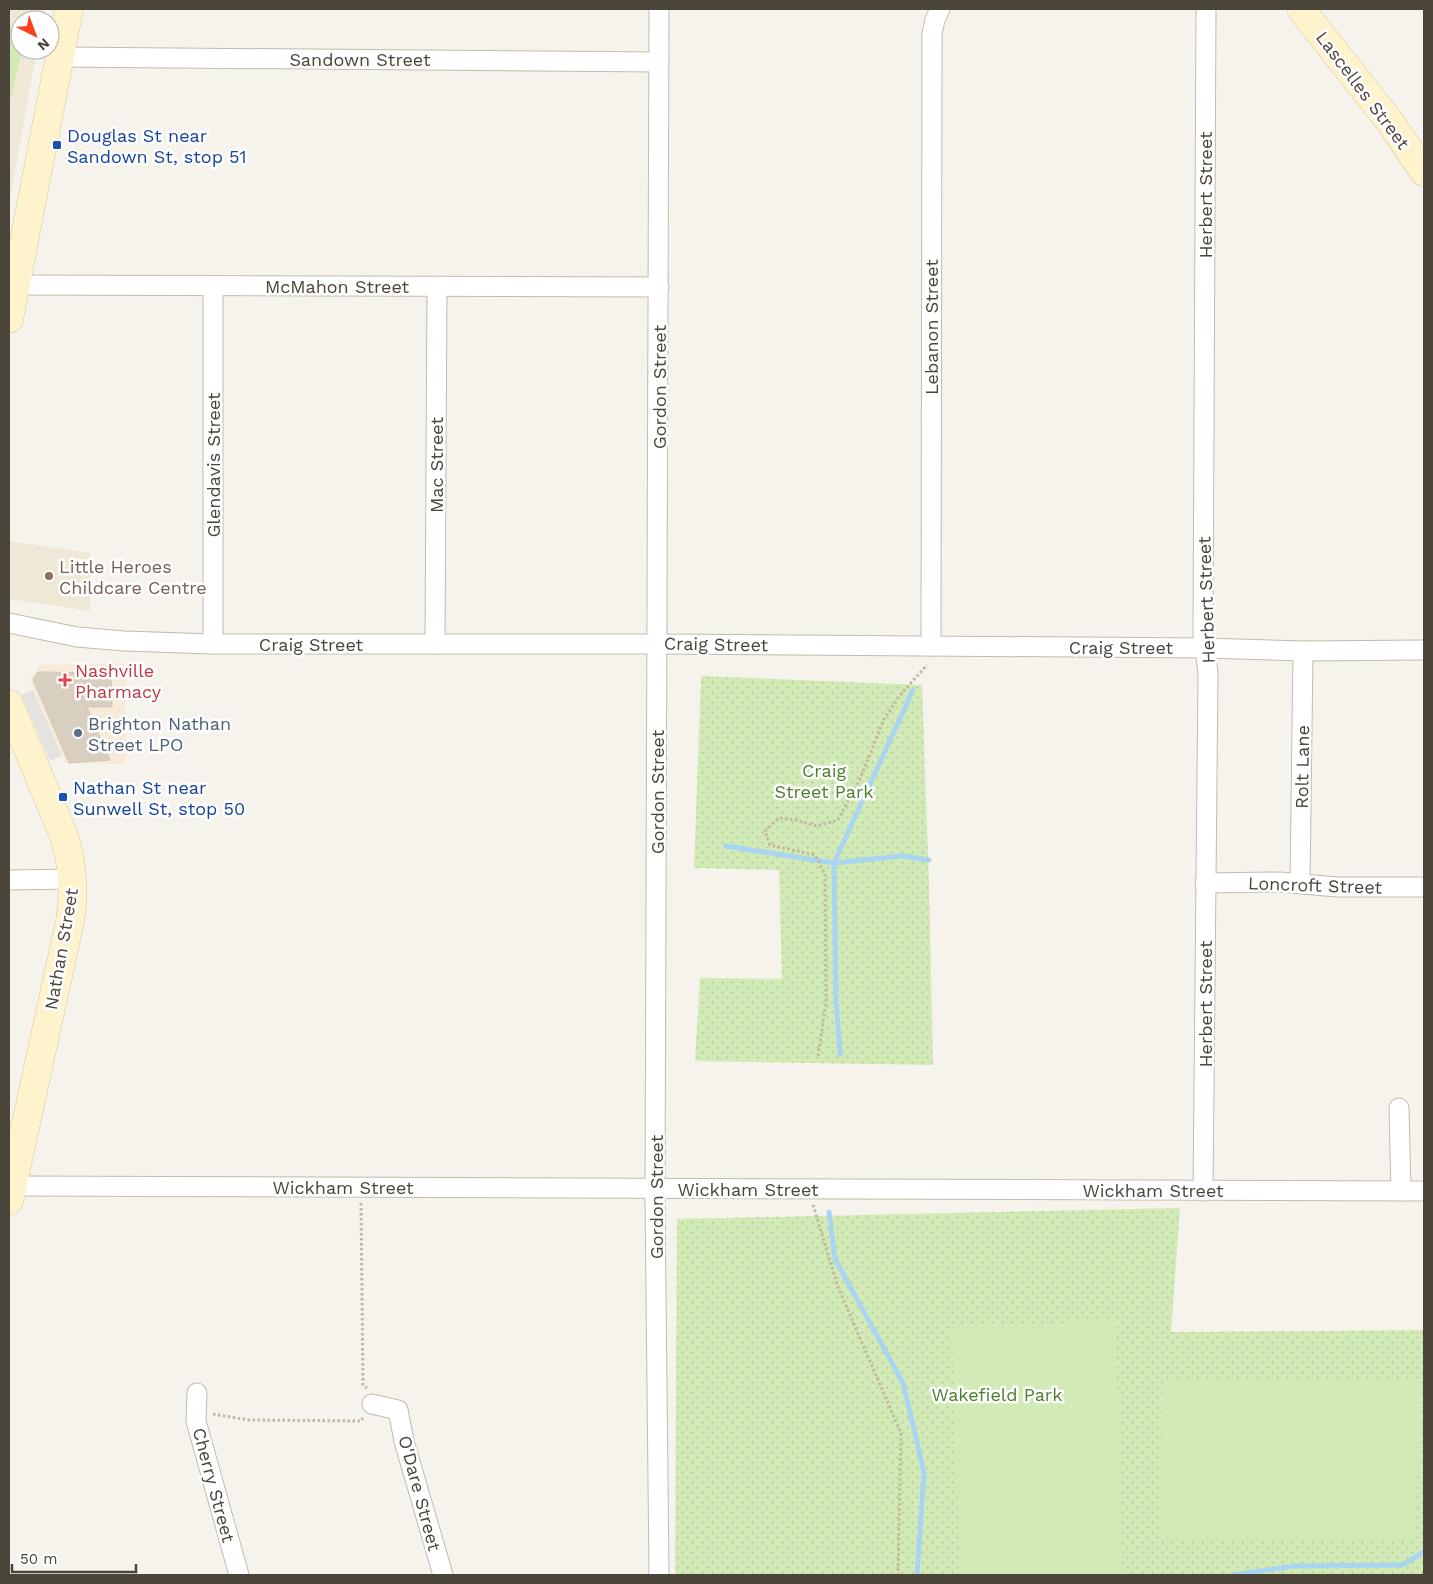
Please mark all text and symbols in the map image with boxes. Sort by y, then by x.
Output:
north arrow [10,10,60,60]
street label: Lascelles Street [1312,27,1414,153]
text: N [34,35,53,54]
street label: Sandown Street [290,49,431,70]
place label: Douglas St near Sandown St, stop 51 [67,125,247,167]
street label: Herbert Street [1195,131,1216,259]
marker: Douglas St near Sandown St, stop 51 [51,139,63,151]
street label: Lebanon Street [921,259,942,395]
street label: McMahon Street [265,276,410,297]
street label: Gordon Street [649,324,670,449]
street label: Glendavis Street [203,392,224,538]
street label: Mac Street [426,417,447,513]
street label: Herbert Street [1193,536,1219,664]
place label: Little Heroes Childcare Centre [59,556,207,598]
marker: Little Heroes Childcare Centre [43,570,55,582]
street label: Craig Street [664,633,769,655]
street label: Craig Street [259,634,364,655]
street label: Craig Street [1069,637,1174,658]
place label: Nashville Pharmacy [75,660,162,702]
marker: Nashville Pharmacy [59,674,71,686]
place label: Brighton Nathan Street LPO [88,713,231,755]
street label: Rolt Lane [1291,725,1313,809]
marker: Brighton Nathan Street LPO [72,727,84,739]
street label: Gordon Street [647,729,668,854]
park label: Craig Street Park [774,760,874,802]
place label: Nathan St near Sunwell St, stop 50 [73,777,245,819]
marker: Nathan St near Sunwell St, stop 50 [57,791,69,803]
street label: Loncroft Street [1248,872,1383,898]
street label: Nathan Street [40,886,82,1012]
street label: Herbert Street [1195,940,1216,1068]
street label: Gordon Street [646,1134,667,1259]
street label: Wickham Street [272,1177,414,1198]
street label: Wickham Street [677,1179,819,1200]
street label: Wickham Street [1082,1180,1224,1201]
park label: Wakefield Park [932,1384,1062,1405]
street label: Cherry Street [189,1425,239,1545]
street label: O'Dare Street [395,1433,446,1553]
scale bar [12,1542,136,1574]
text: 50 m [20,1550,57,1568]

